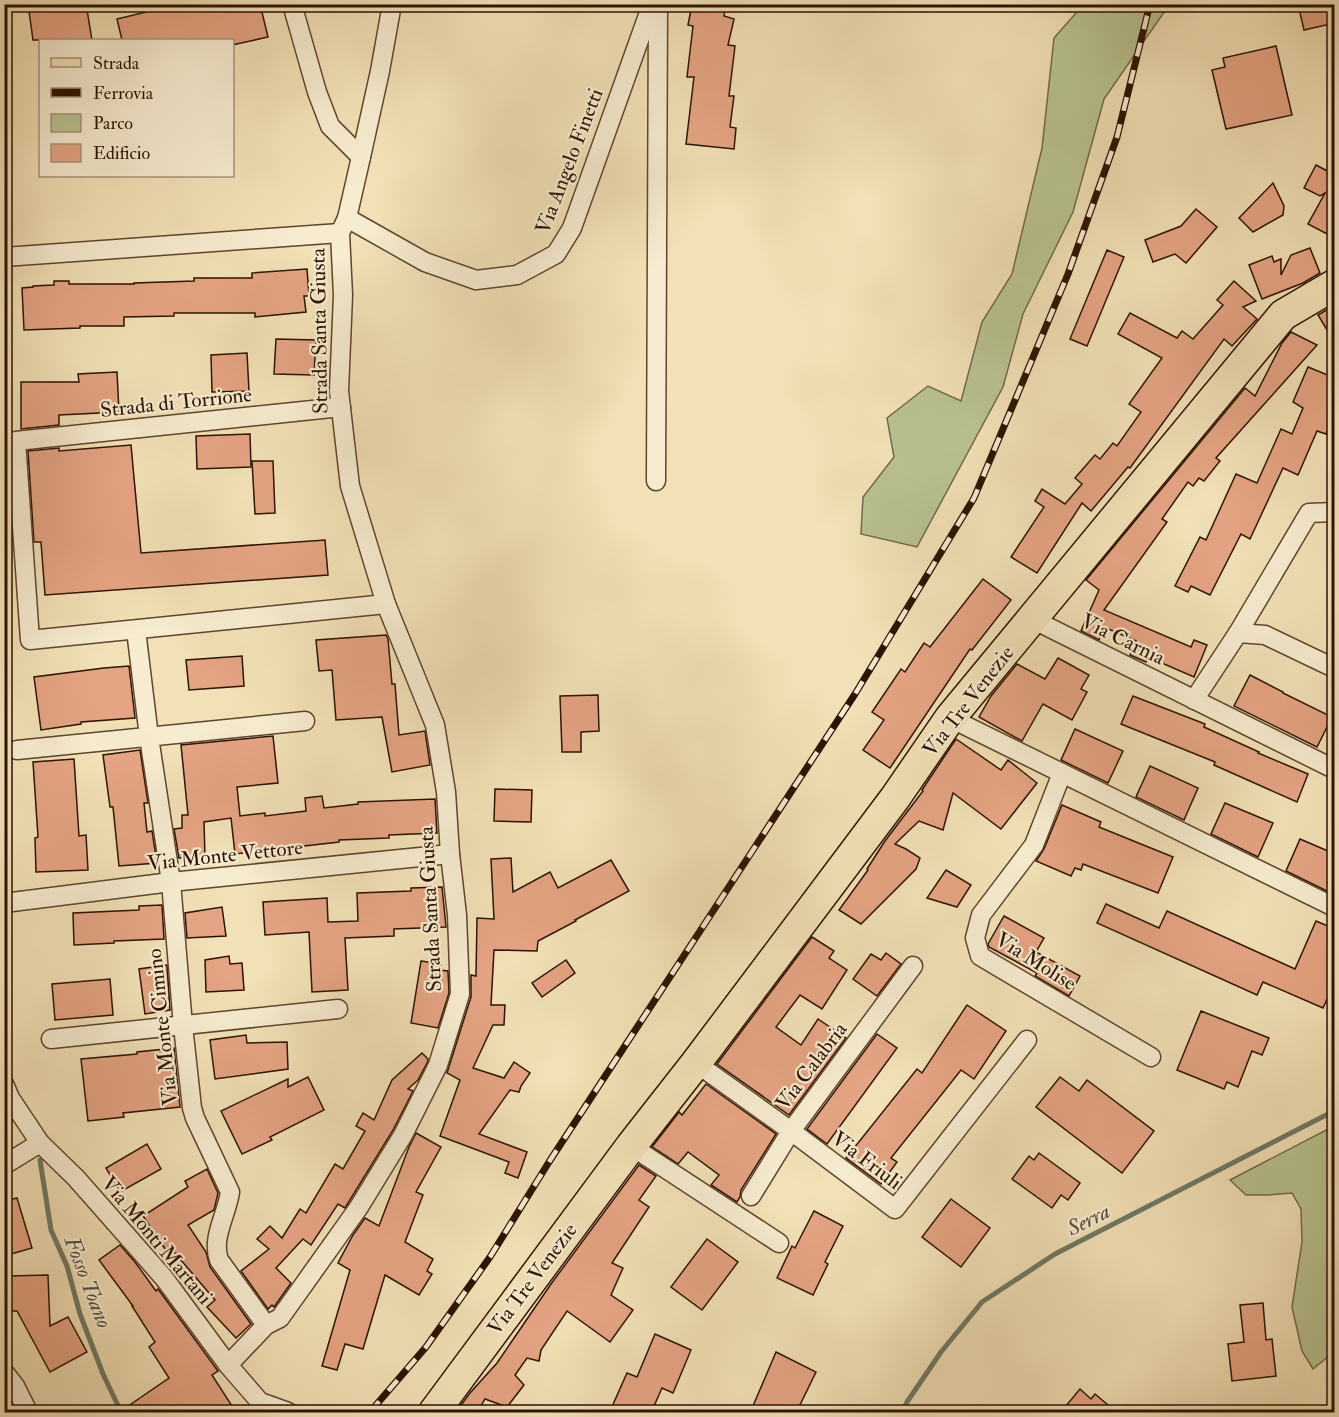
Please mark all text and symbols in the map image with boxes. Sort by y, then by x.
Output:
legend [39,39,234,177]
text: Strada [93,52,140,75]
text: Ferrovia [93,82,154,105]
street label: Via Angelo Finetti [529,84,610,238]
text: Parco [93,112,133,135]
text: Edificio [93,142,150,165]
street label: Strada Santa Giusta [305,247,334,414]
street label: Strada di Torrione [99,381,254,424]
street label: Via Carnia [1076,608,1170,672]
street label: Via Tre Venezie [917,640,1020,762]
street label: Strada Santa Giusta [413,825,448,993]
street label: Via Monte Vettore [146,834,304,877]
street label: Via Molise [990,926,1081,997]
street label: Via Monte Cimino [141,947,184,1107]
street label: Via Calabria [769,1017,854,1116]
street label: Via Friuli [826,1125,908,1196]
street label: Via Monti Martani [95,1171,218,1310]
water label: Serra [1061,1197,1115,1243]
street label: Via Tre Venezie [481,1218,584,1341]
water label: Fosso Toano [57,1232,118,1332]

